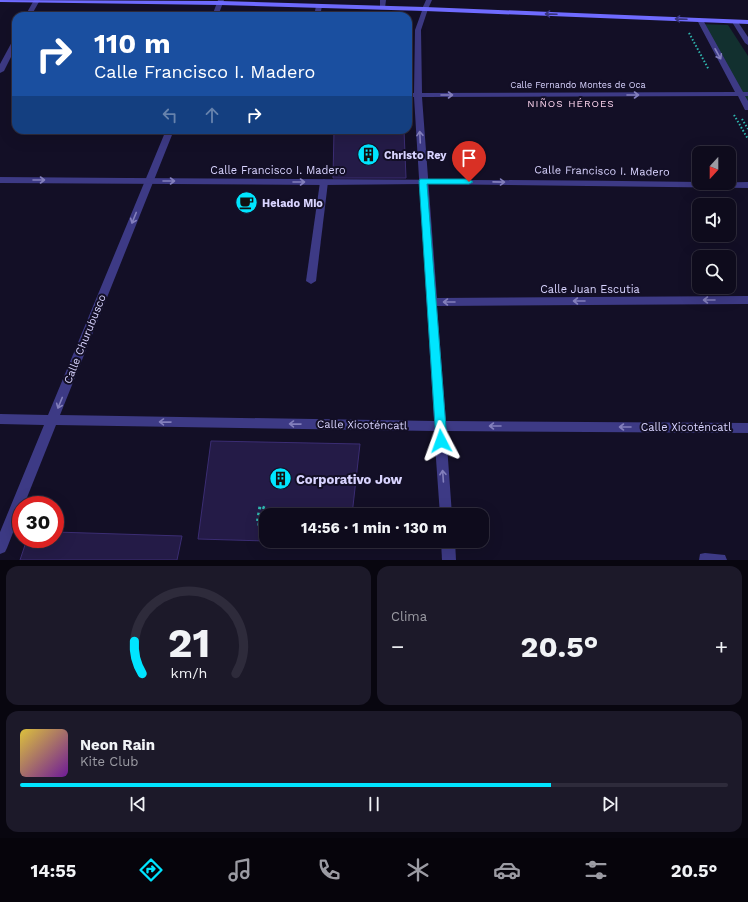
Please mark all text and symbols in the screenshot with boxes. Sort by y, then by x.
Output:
one-way arrow [545,10,558,17]
one-way arrow [675,15,688,23]
text: 110 m [94,27,171,60]
icon: right [28,28,80,80]
one-way arrow [715,48,722,60]
text: Calle Francisco I. Madero [94,61,315,82]
street label: Calle Fernando Montes de Oca [510,80,646,90]
one-way arrow [440,91,453,99]
one-way arrow [626,91,639,99]
district label: NIÑOS HÉROES [527,98,615,109]
icon: left [159,104,181,126]
icon: ahead [201,104,223,126]
icon: right [243,104,265,126]
one-way arrow [417,131,424,144]
pin [452,141,486,182]
building icon: Christo Rey [356,142,382,168]
north arrow [692,146,736,190]
map controls [692,146,736,294]
icon: arrive [458,147,480,169]
place label: Christo Rey [384,149,447,162]
street label: Calle Francisco I. Madero [534,163,670,179]
street label: Calle Francisco I. Madero [210,164,346,177]
one-way arrow [32,176,45,184]
one-way arrow [162,177,175,185]
one-way arrow [292,178,305,186]
one-way arrow [492,178,505,186]
cafe icon: Helado Mio [234,190,260,216]
place label: Helado Mio [262,197,323,210]
button: sound [692,198,736,242]
one-way arrow [130,211,137,223]
button: search [692,250,736,294]
street label: Calle Juan Escutia [540,283,640,296]
street label: Calle Churubusco [61,292,109,386]
one-way arrow [703,296,716,304]
one-way arrow [573,297,586,305]
one-way arrow [443,298,456,306]
one-way arrow [55,397,63,409]
one-way arrow [159,418,172,426]
street label: Calle Xicoténcatl [317,418,408,432]
one-way arrow [289,420,302,428]
position arrow [420,420,462,462]
street label: Calle Xicoténcatl [641,421,732,434]
one-way arrow [489,422,502,430]
one-way arrow [619,423,632,431]
building icon: Corporativo Jow [268,466,294,492]
one-way arrow [440,470,447,483]
place label: Corporativo Jow [296,472,403,487]
speed limit sign: 30 [12,496,64,548]
text: 14:56 · 1 min · 130 m [301,519,447,537]
text: Clima [391,609,427,624]
text: 21 [167,617,210,666]
text: 20.5° [521,629,598,664]
text: − [391,634,404,659]
text: + [715,634,728,659]
text: km/h [170,664,207,680]
text: Neon Rain [80,736,155,754]
text: Kite Club [80,754,138,769]
icon: previous [127,793,149,815]
icon: pause [363,793,385,815]
icon: next [599,793,621,815]
icon: directions [137,856,165,884]
icon: music [226,856,254,884]
icon: phone [315,856,343,884]
icon: climate [404,856,432,884]
icon: car [493,856,521,884]
icon: filters [582,856,610,884]
text: 14:55 [30,860,76,881]
text: 20.5° [671,860,718,881]

